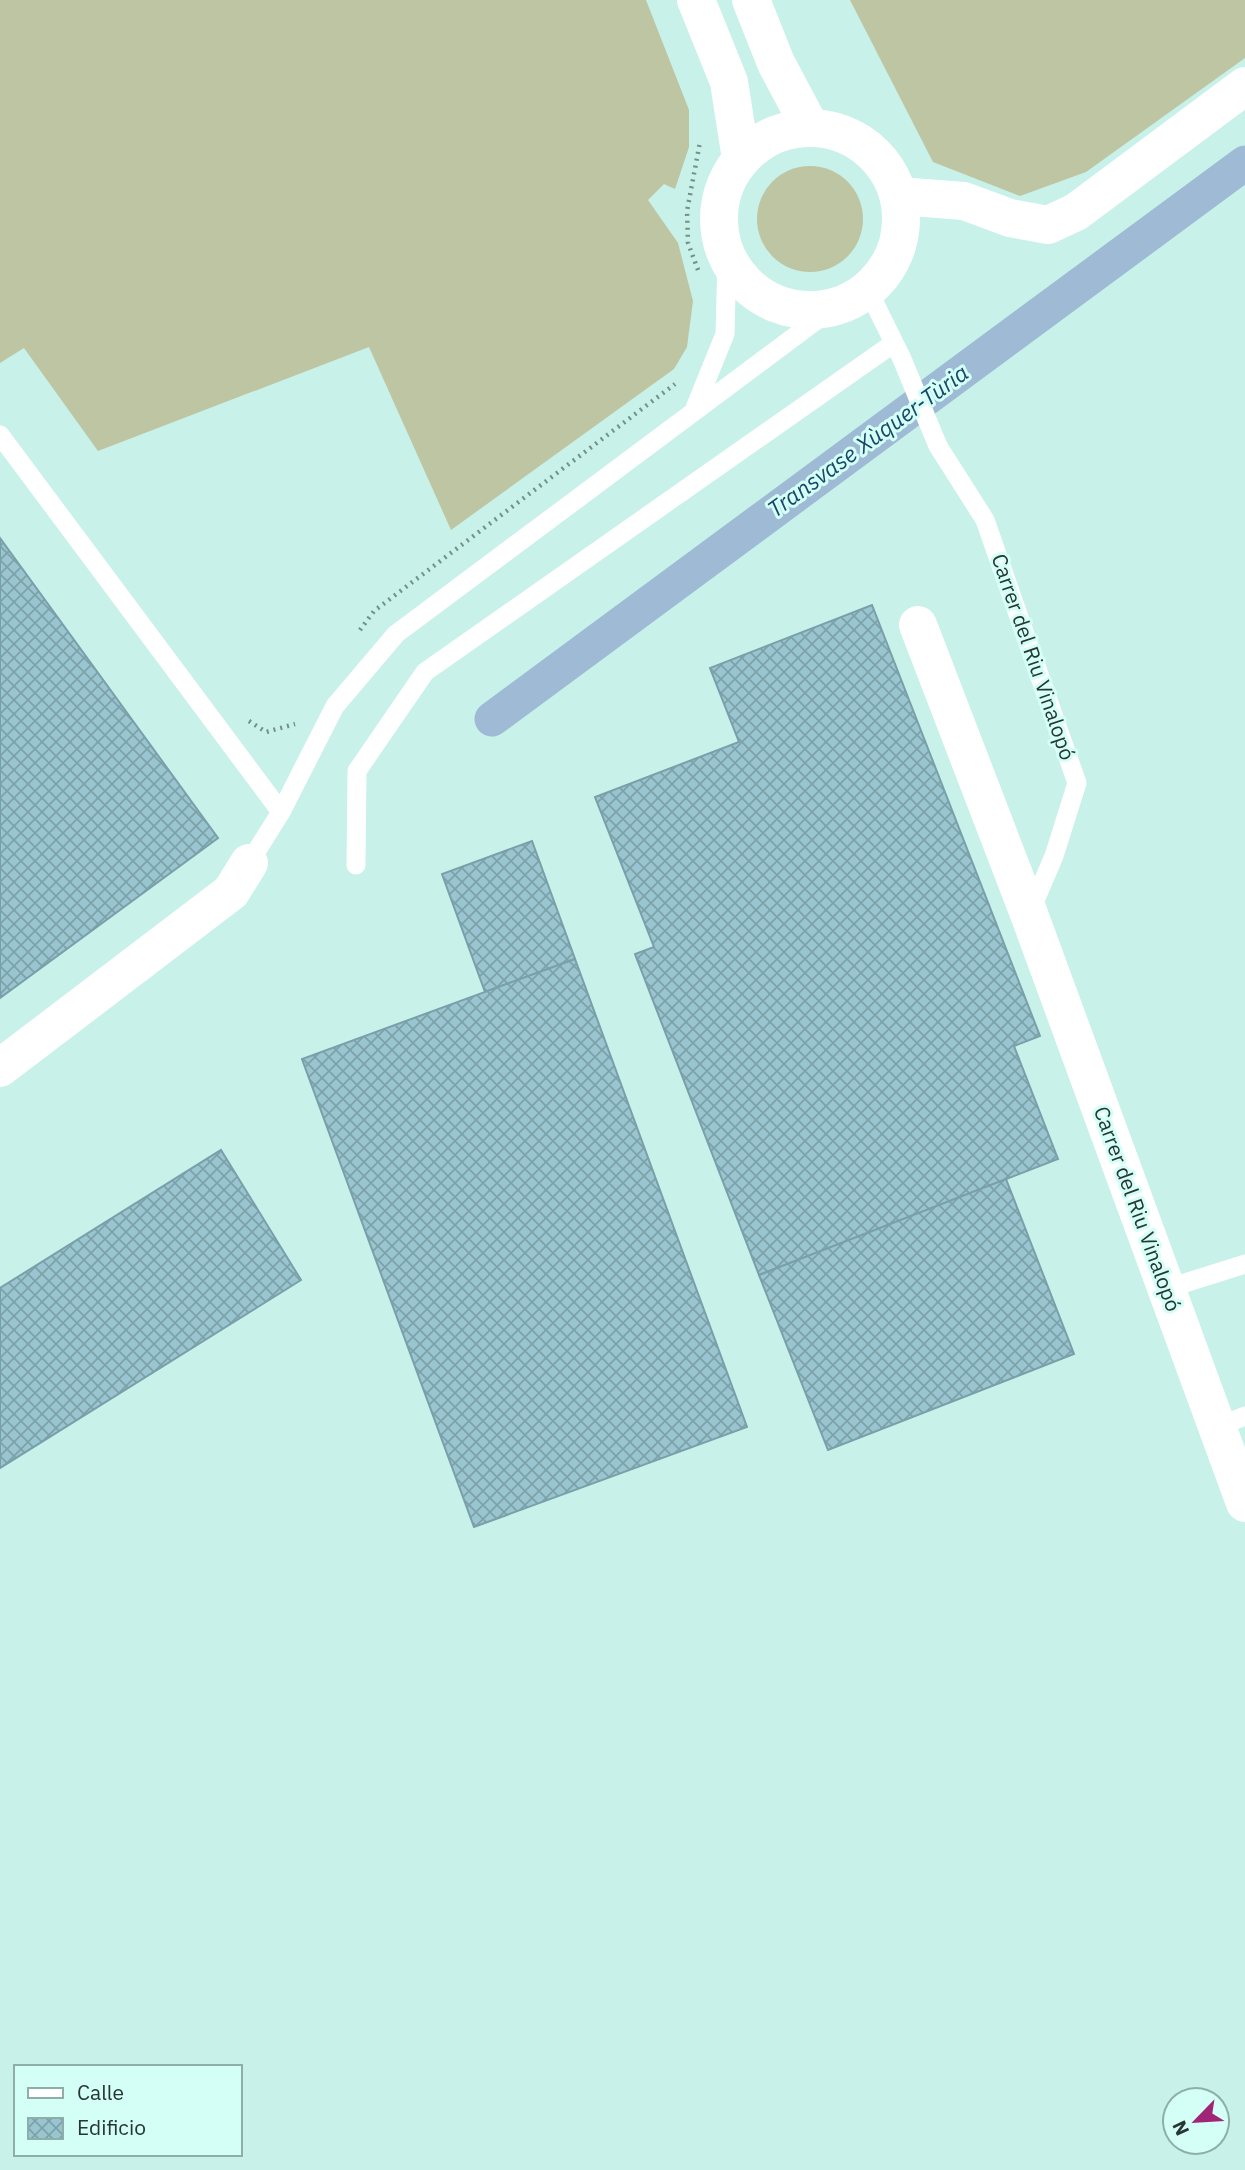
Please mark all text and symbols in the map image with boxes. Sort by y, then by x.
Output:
water label: Transvase Xùquer-Tùria [761,357,974,523]
street label: Carrer del Riu Vinalopó [985,550,1082,763]
street label: Carrer del Riu Vinalopó [1088,1102,1188,1315]
legend [14,2065,242,2156]
text: Calle [77,2078,124,2106]
north arrow [1161,2086,1231,2156]
text: Edificio [77,2113,146,2141]
text: N [1167,2117,1194,2139]

